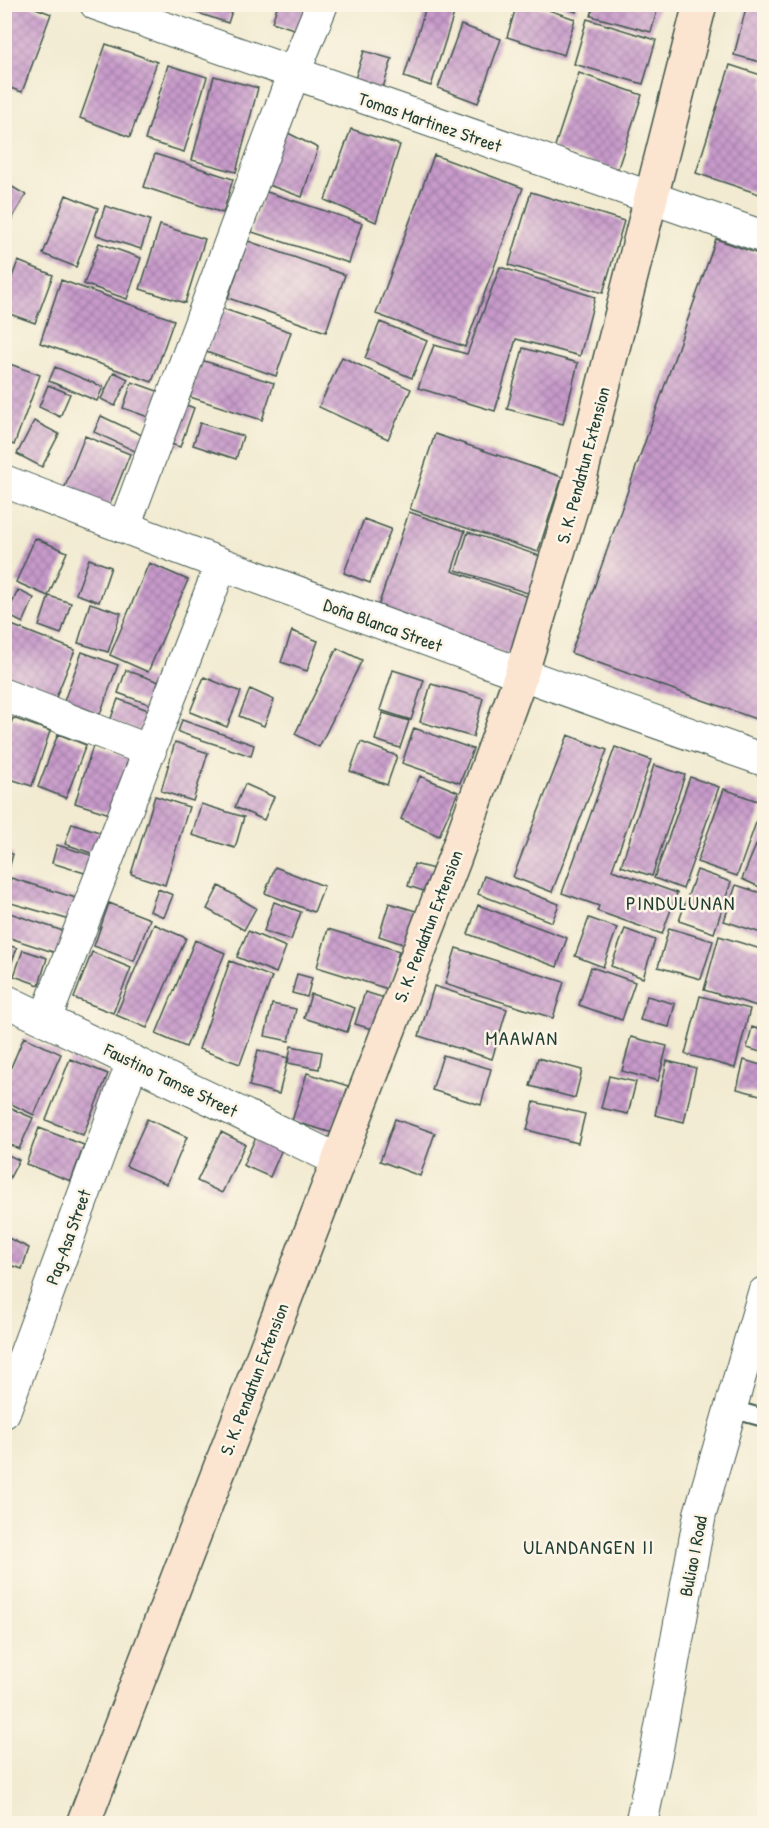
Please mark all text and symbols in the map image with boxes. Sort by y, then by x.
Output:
street label: Tomas Martinez Street [355,86,506,159]
street label: S. K. Pendatun Extension [550,384,616,546]
street label: Doña Blanca Street [320,592,446,658]
street label: S. K. Pendatun Extension [387,846,469,1006]
district label: PINDULUNAN [626,889,736,916]
district label: MAAWAN [485,1024,559,1051]
street label: Faustino Tamse Street [99,1036,243,1123]
street label: Pag-Asa Street [39,1185,97,1288]
street label: S. K. Pendatun Extension [213,1299,295,1459]
street label: Buliao I Road [673,1514,713,1598]
district label: ULANDANGEN II [523,1533,655,1560]

